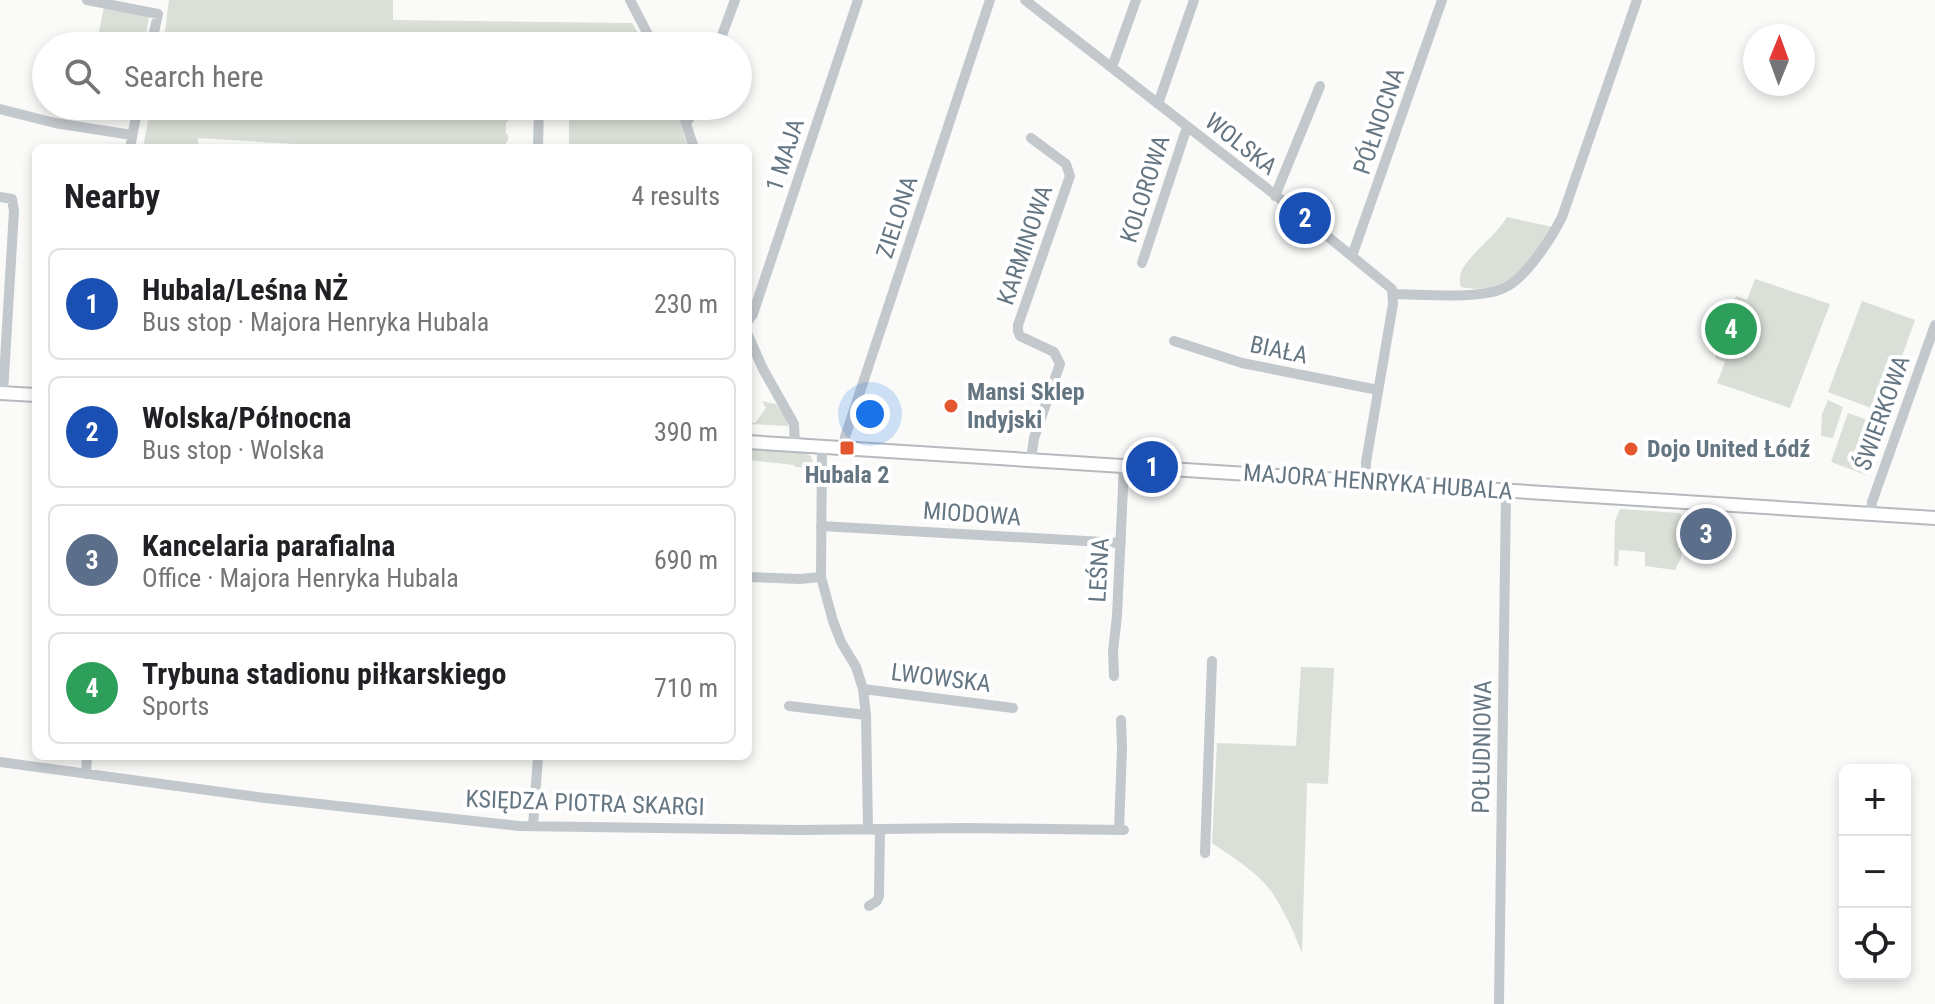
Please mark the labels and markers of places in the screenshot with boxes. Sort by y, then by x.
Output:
pin: 2 [1279,188,1331,248]
pin: 4 [1705,299,1757,359]
place label: Mansi Sklep Indyjski [967,378,1085,434]
marker: Mansi Sklep Indyjski [942,397,960,415]
place label: Dojo United Łódź [1647,435,1810,463]
pin: 1 [1126,437,1178,497]
marker: Hubala 2 [838,439,856,457]
marker: Dojo United Łódź [1622,440,1640,458]
place label: Hubala 2 [805,461,889,489]
pin: 3 [1680,504,1732,564]

